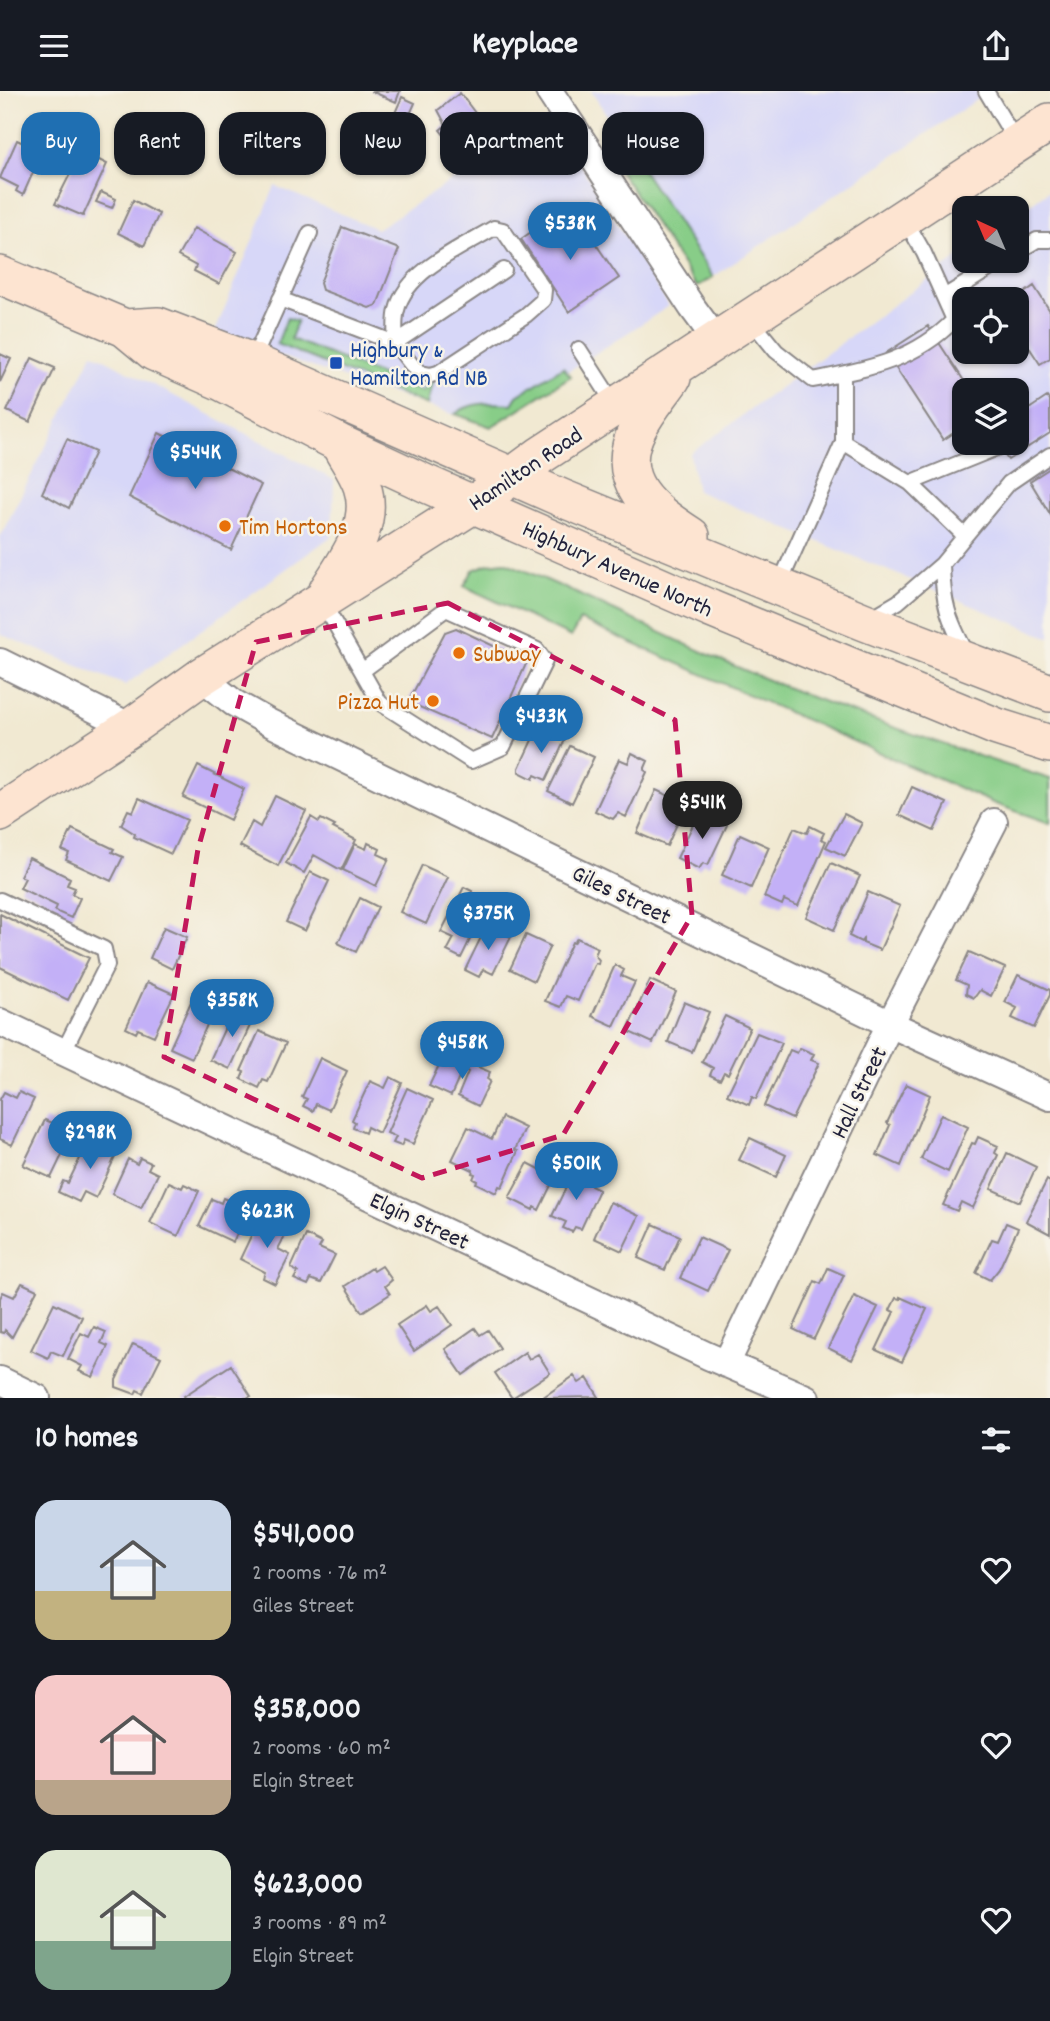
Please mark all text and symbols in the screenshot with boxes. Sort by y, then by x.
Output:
text: Keyplace [472,23,578,69]
icon: menu [35,27,73,65]
icon: share [977,27,1015,65]
chip: Buy [21,112,100,175]
chip: Rent [114,112,205,175]
chip: Filters [219,112,326,175]
chip: New [340,112,426,175]
chip: Apartment [440,112,588,175]
chip: House [602,112,704,175]
north arrow [952,196,1029,273]
map controls [952,196,1029,455]
pin: $538K [521,202,619,262]
text: $538K [544,208,596,241]
button: locate [952,287,1029,364]
place label: Highbury & Hamilton Rd NB [350,335,488,397]
marker: Highbury & Hamilton Rd NB [328,355,344,371]
button: layers [952,378,1029,455]
street label: Hamilton Road [463,420,591,521]
pin: $544K [146,431,244,491]
text: $544K [169,437,221,470]
place label: Tim Hortons [239,512,348,546]
street label: Highbury Avenue North [516,513,718,628]
marker: Tim Hortons [217,518,233,534]
place label: Subway [473,639,542,673]
marker: Subway [451,645,467,661]
place label: Pizza Hut [337,687,419,721]
marker: Pizza Hut [425,693,441,709]
pin: $433K [492,695,590,755]
text: $433K [515,701,567,734]
pin: $541K [653,781,751,841]
text: $541K [678,787,726,820]
street label: Giles Street [565,858,676,935]
pin: $375K [439,893,537,952]
text: $375K [462,898,514,931]
pin: $358K [183,979,281,1039]
text: $358K [206,985,258,1018]
pin: $458K [413,1021,511,1081]
text: $458K [436,1027,488,1060]
street label: Hall Street [824,1041,898,1145]
pin: $298K [41,1111,139,1171]
text: $298K [64,1117,116,1150]
pin: $501K [527,1143,625,1202]
text: $501K [551,1148,601,1181]
street label: Elgin Street [363,1185,474,1261]
pin: $623K [218,1191,316,1250]
text: $623K [240,1196,294,1229]
text: 10 homes [35,1419,138,1462]
icon: filters [977,1421,1015,1459]
text: $541,000 [252,1515,355,1558]
icon: home [91,1528,175,1612]
icon: heart [977,1551,1015,1589]
text: 2 rooms · 76 m² [252,1558,387,1591]
text: Giles Street [252,1591,354,1624]
text: $358,000 [252,1690,361,1733]
icon: home [91,1703,175,1787]
icon: heart [977,1726,1015,1764]
text: 2 rooms · 60 m² [252,1733,391,1766]
text: Elgin Street [252,1766,354,1799]
text: $623,000 [252,1865,363,1908]
icon: home [91,1878,175,1962]
icon: heart [977,1901,1015,1939]
text: 3 rooms · 89 m² [252,1908,387,1941]
text: Elgin Street [252,1941,354,1974]

